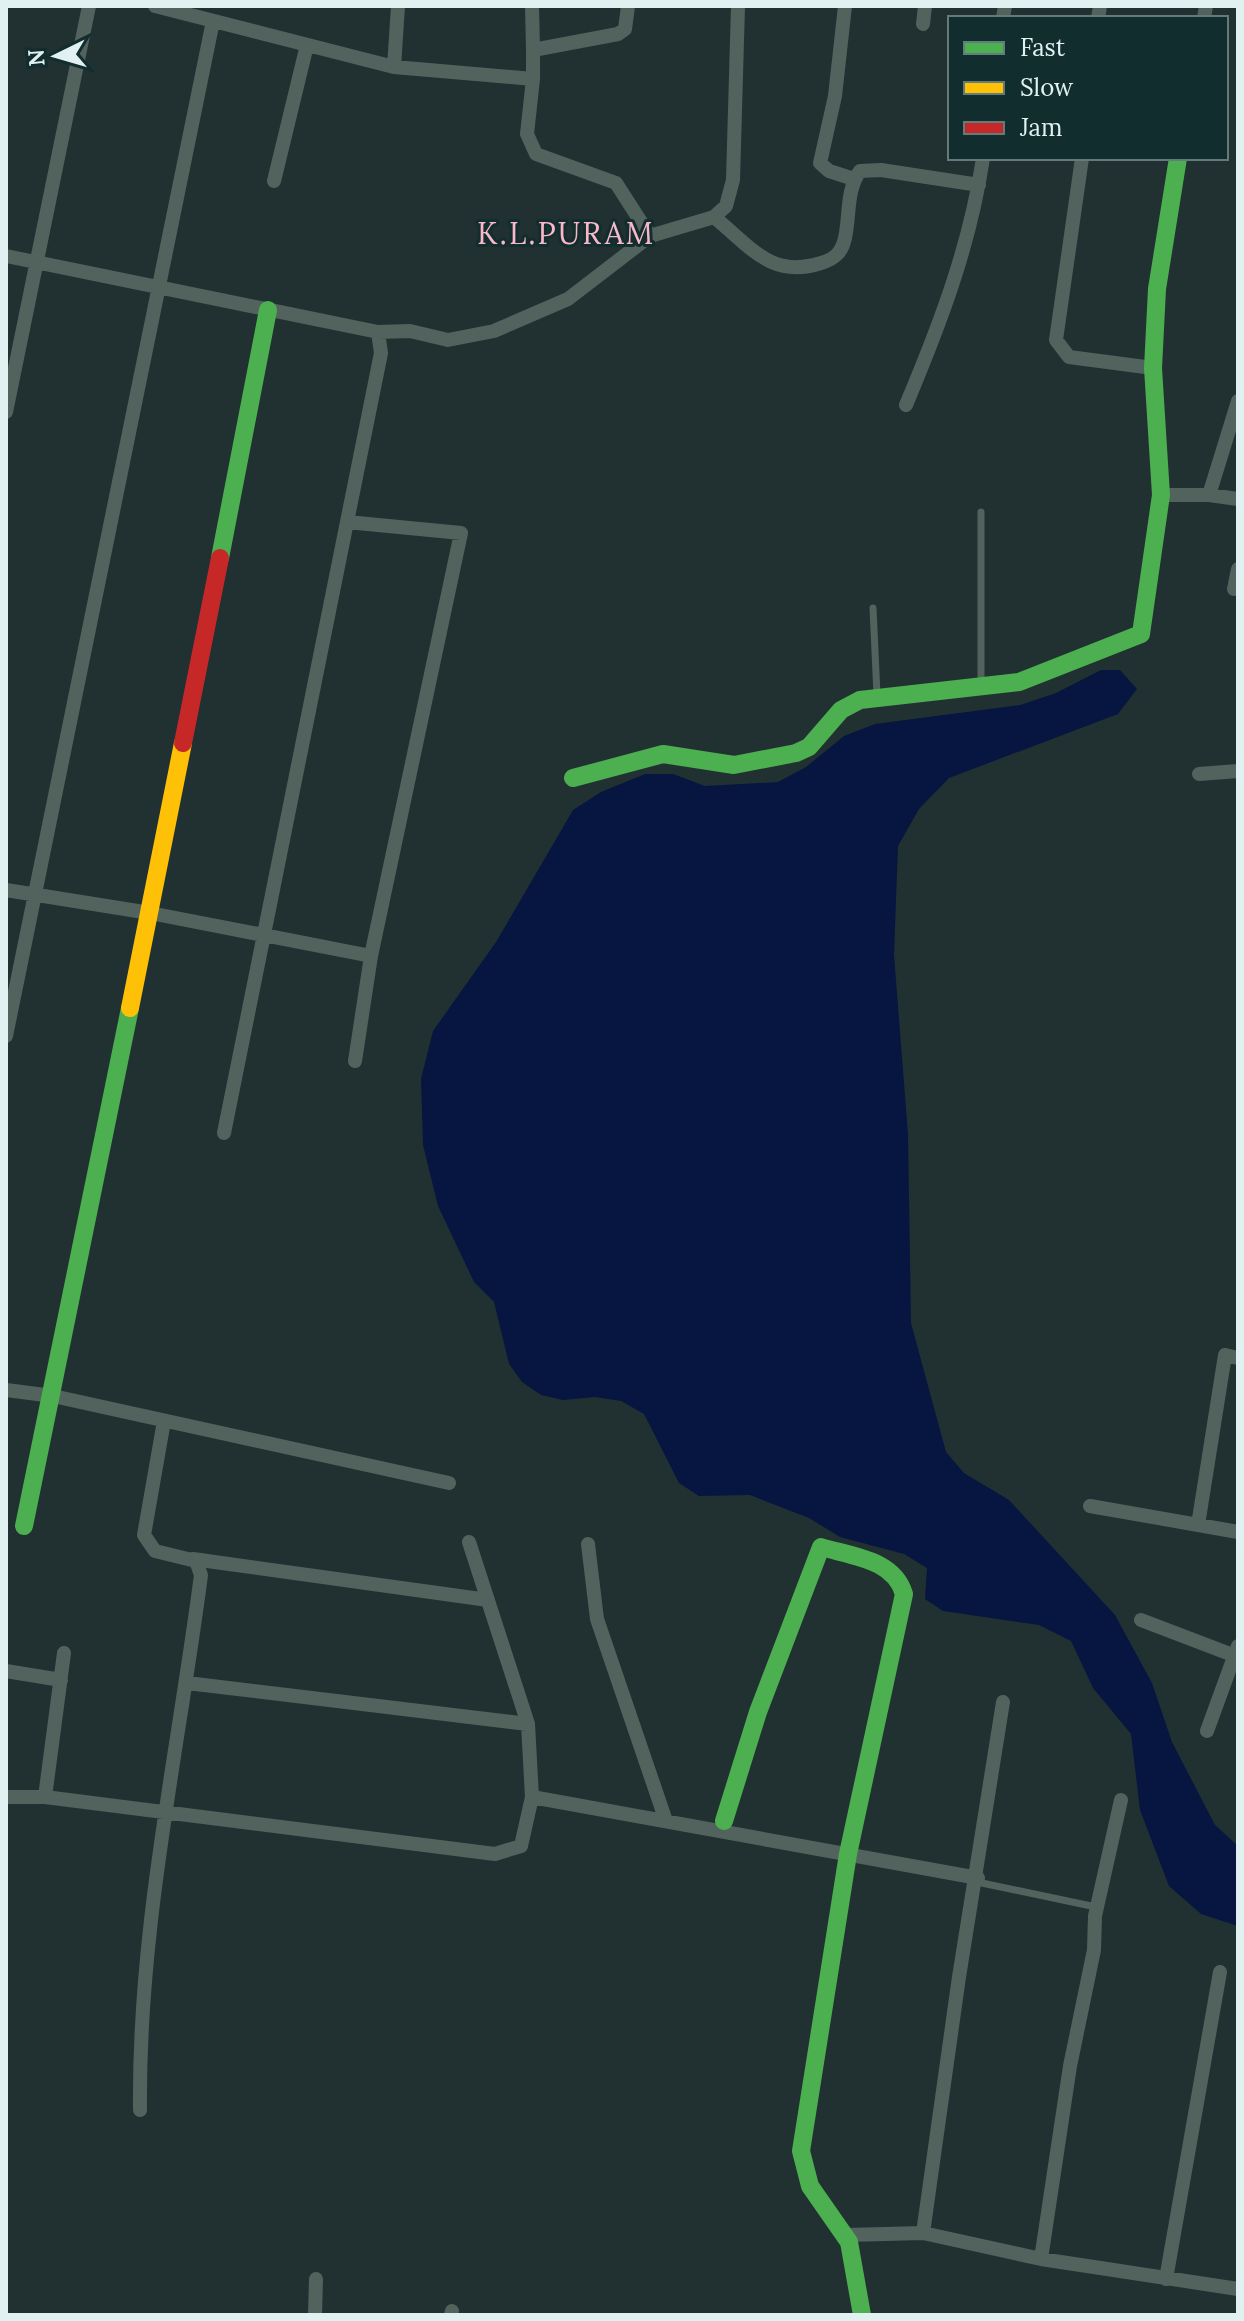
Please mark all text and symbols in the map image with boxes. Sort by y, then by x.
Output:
north arrow [16,16,96,96]
legend [948,16,1228,160]
text: Fast [1020,32,1066,63]
text: N [21,48,51,67]
text: Slow [1020,72,1074,103]
text: Jam [1019,112,1062,143]
district label: K.L.PURAM [477,214,655,252]

